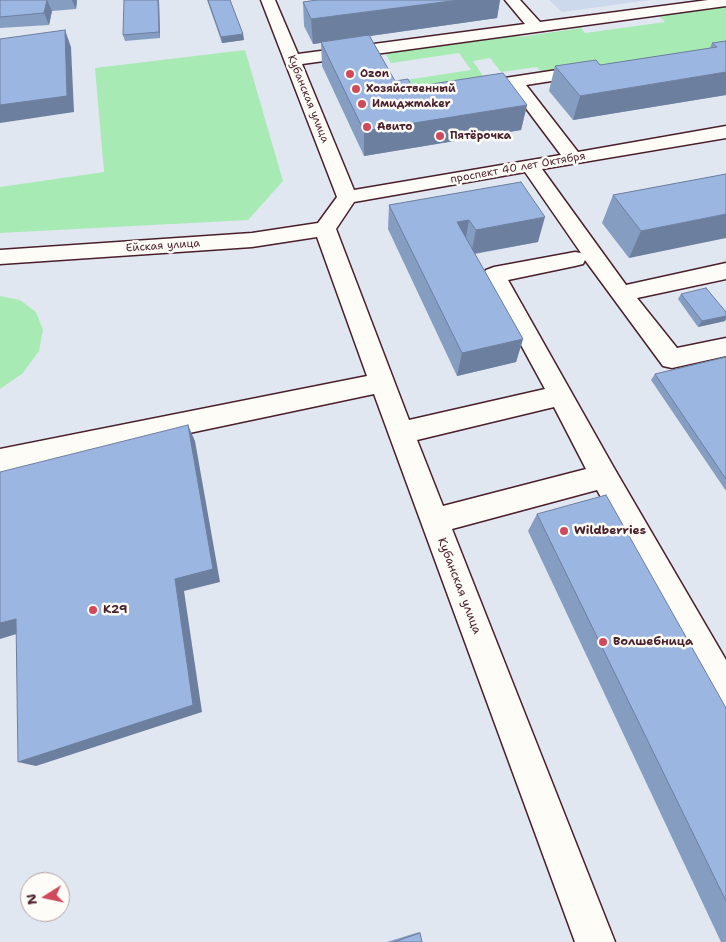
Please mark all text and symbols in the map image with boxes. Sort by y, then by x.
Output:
street label: Кубанская улица [284,53,332,145]
place label: Ozon [360,67,389,81]
marker: Ozon [344,68,356,80]
place label: Хозяйственный [366,82,456,96]
marker: Хозяйственный [350,83,362,95]
place label: Имиджmaker [372,97,451,111]
marker: Имиджmaker [356,98,368,110]
place label: Авито [377,120,412,134]
marker: Авито [361,121,373,133]
place label: Пятёрочка [450,129,511,143]
marker: Пятёрочка [434,130,446,142]
street label: проспект 40 лет Октября [449,150,587,186]
street label: Ейская улица [125,237,201,255]
place label: Wildberries [574,524,646,538]
marker: Wildberries [558,525,570,537]
street label: Кубанская улица [434,536,484,636]
place label: К29 [103,603,127,617]
marker: К29 [87,604,99,616]
place label: Волшебница [613,635,693,649]
marker: Волшебница [597,636,609,648]
north arrow [20,872,70,922]
text: N [21,892,41,906]

